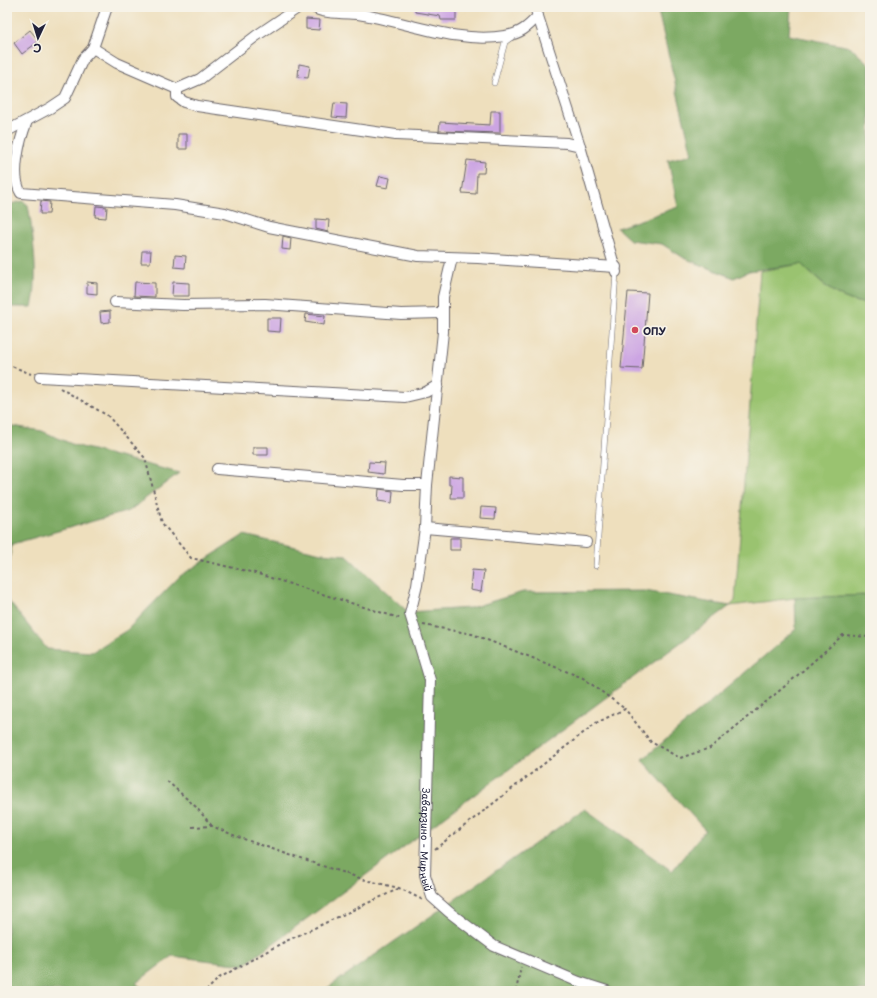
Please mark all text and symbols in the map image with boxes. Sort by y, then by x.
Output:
north arrow [18,18,58,58]
text: С [33,40,42,57]
place label: ОПУ [643,323,667,338]
marker: ОПУ [630,325,640,335]
street label: Заварзино - Мирный [417,788,437,893]

